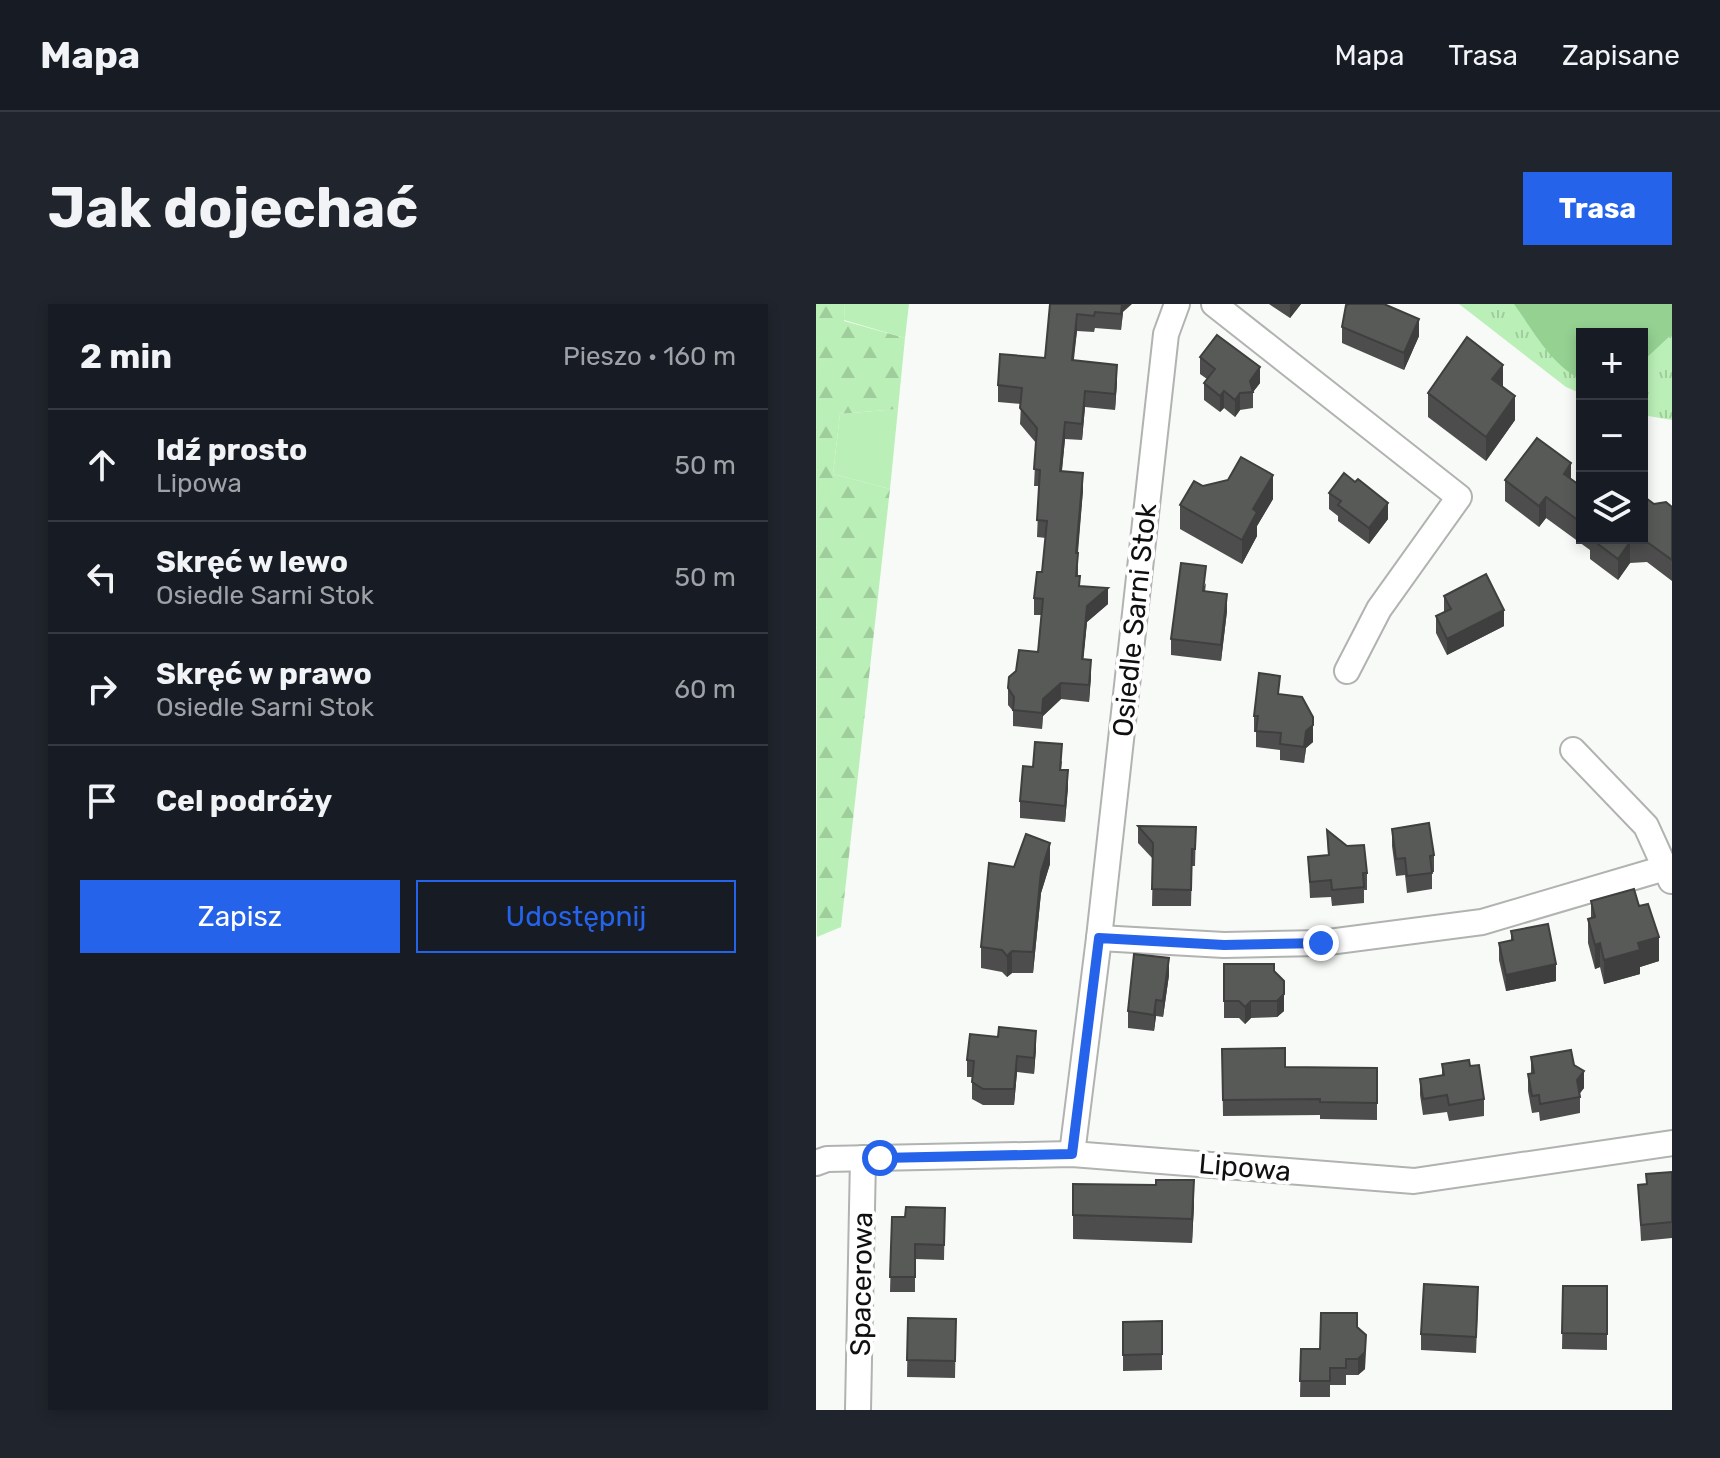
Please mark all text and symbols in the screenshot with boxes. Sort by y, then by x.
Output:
text: Mapa [40,32,140,78]
text: Mapa [1335,39,1404,72]
text: Trasa [1448,39,1518,72]
text: Zapisane [1562,39,1680,72]
button: Trasa [1523,172,1672,245]
text: Jak dojechać [48,175,418,241]
map controls [1576,328,1648,544]
button: + [1576,328,1648,400]
text: 2 min [80,336,172,377]
text: Pieszo · 160 m [563,341,736,372]
button: − [1576,400,1648,472]
text: Idź prosto [156,432,307,468]
icon: ahead [80,443,124,487]
text: 50 m [675,450,736,481]
text: Lipowa [156,468,242,499]
button: layers [1576,472,1648,544]
street label: Osiedle Sarni Stok [1106,501,1163,738]
text: Skręć w lewo [156,544,348,580]
icon: left [80,555,124,599]
text: 50 m [675,562,736,593]
text: Osiedle Sarni Stok [156,580,374,611]
text: Skręć w prawo [156,656,372,692]
icon: right [80,667,124,711]
text: 60 m [674,674,736,705]
text: Osiedle Sarni Stok [156,692,374,723]
icon: arrive [80,779,124,823]
text: Cel podróży [156,783,332,819]
button: Zapisz [80,880,400,953]
button: Udostępnij [416,880,736,953]
route end [1303,925,1339,961]
route start [862,1140,898,1176]
street label: Lipowa [1197,1147,1292,1188]
street label: Spacerowa [844,1212,879,1356]

